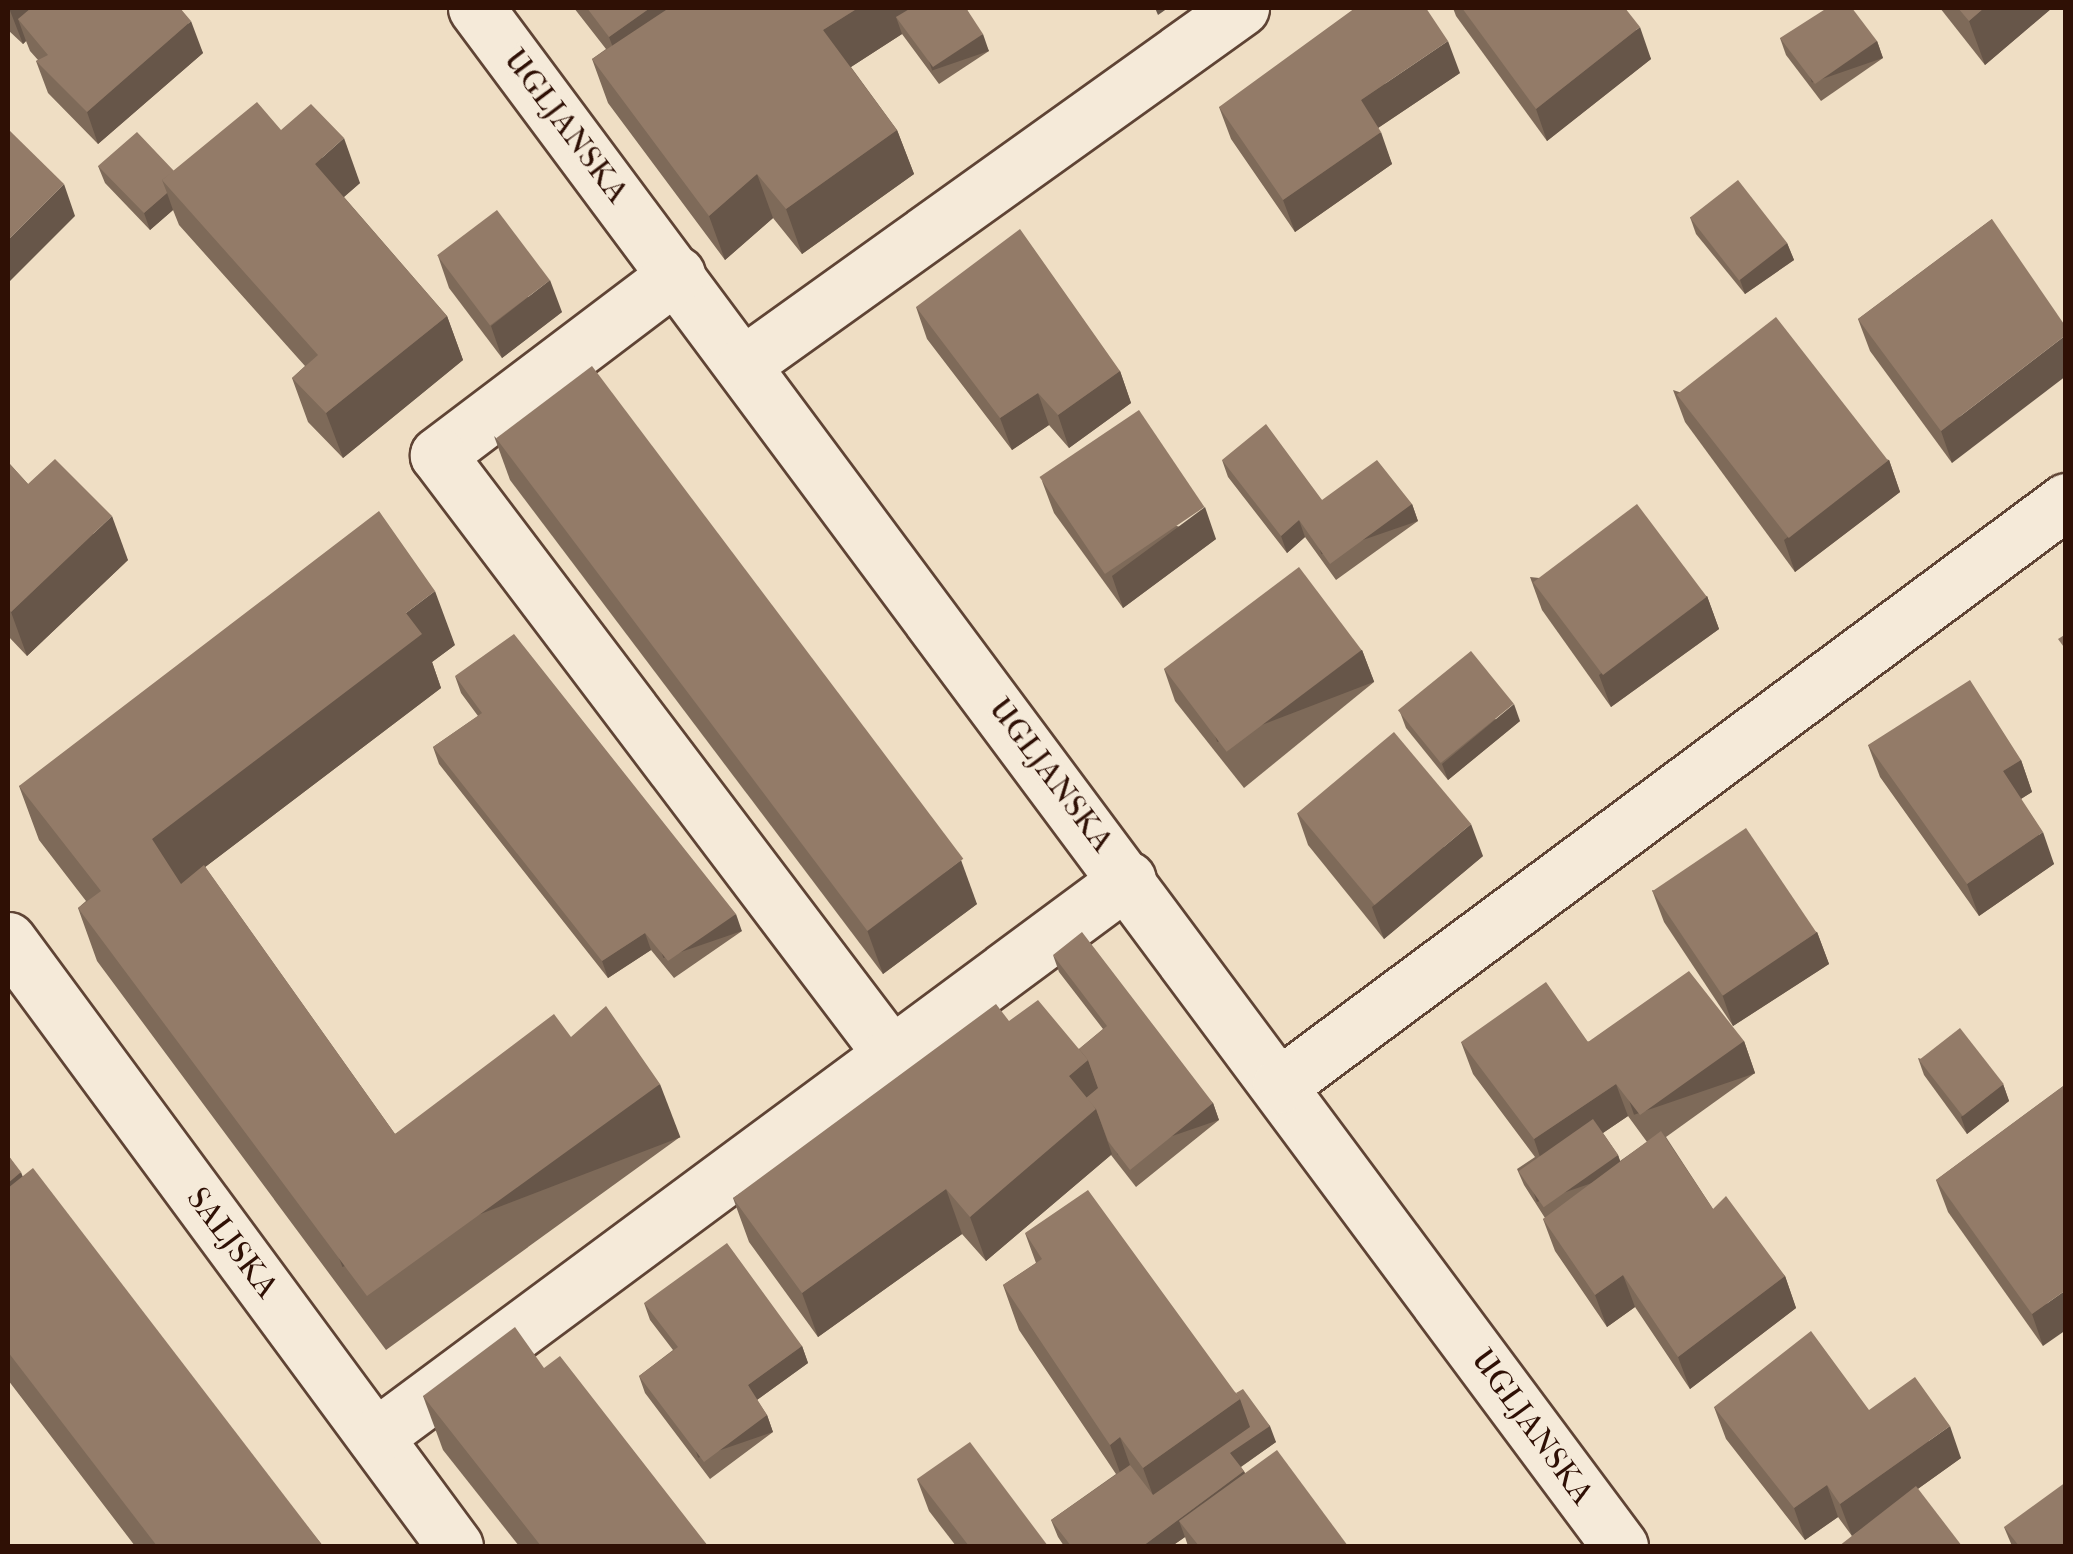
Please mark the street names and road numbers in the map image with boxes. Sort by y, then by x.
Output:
street label: UGLJANSKA [496,41,636,211]
street label: UGLJANSKA [981,690,1121,860]
street label: SALJSKA [178,1180,286,1306]
street label: UGLJANSKA [1463,1342,1601,1512]

